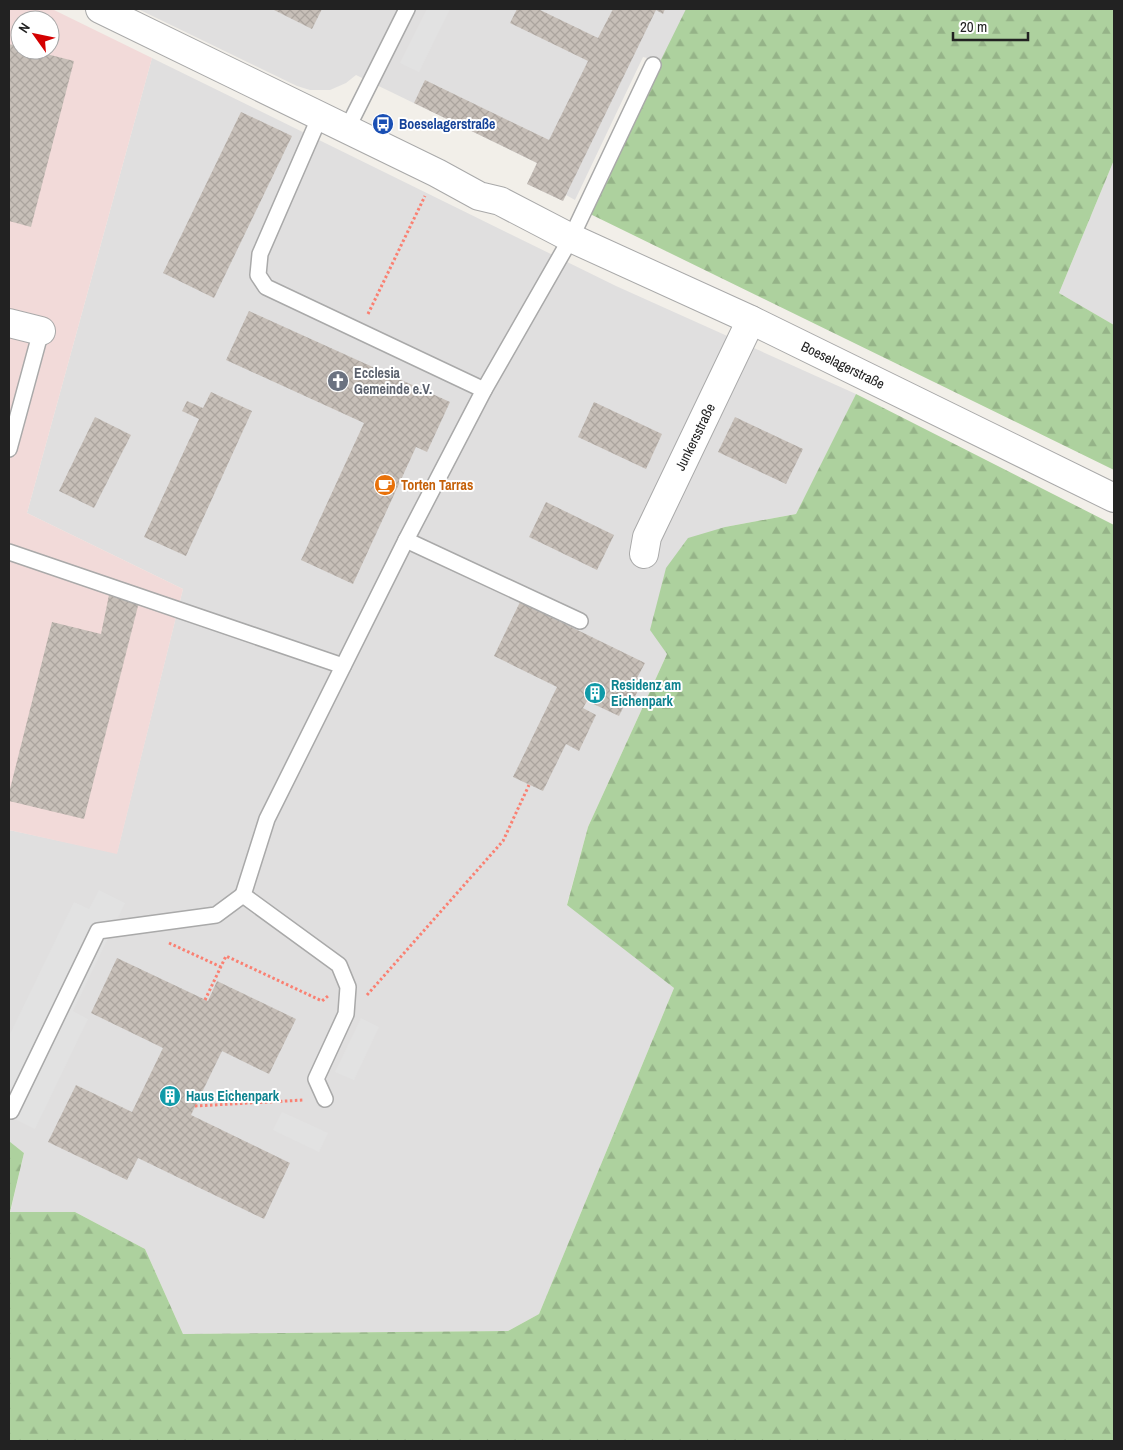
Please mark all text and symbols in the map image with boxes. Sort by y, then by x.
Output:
north arrow [10,10,60,60]
scale bar [953,10,1028,42]
text: 20 m [960,16,987,37]
text: N [14,20,34,36]
bus stop icon: Boeselagerstraße [371,112,395,136]
place label: Boeselagerstraße [399,115,495,133]
street label: Boeselagerstraße [798,337,888,393]
place label: Ecclesia Gemeinde e.V. [354,364,432,398]
church icon: Ecclesia Gemeinde e.V. [326,369,350,393]
street label: Junkersstraße [671,400,719,474]
cafe icon: Torten Tarras [373,473,397,497]
place label: Torten Tarras [401,476,473,494]
place label: Residenz am Eichenpark [611,676,681,710]
building icon: Residenz am Eichenpark [583,681,607,705]
building icon: Haus Eichenpark [158,1084,182,1108]
place label: Haus Eichenpark [186,1087,280,1105]

